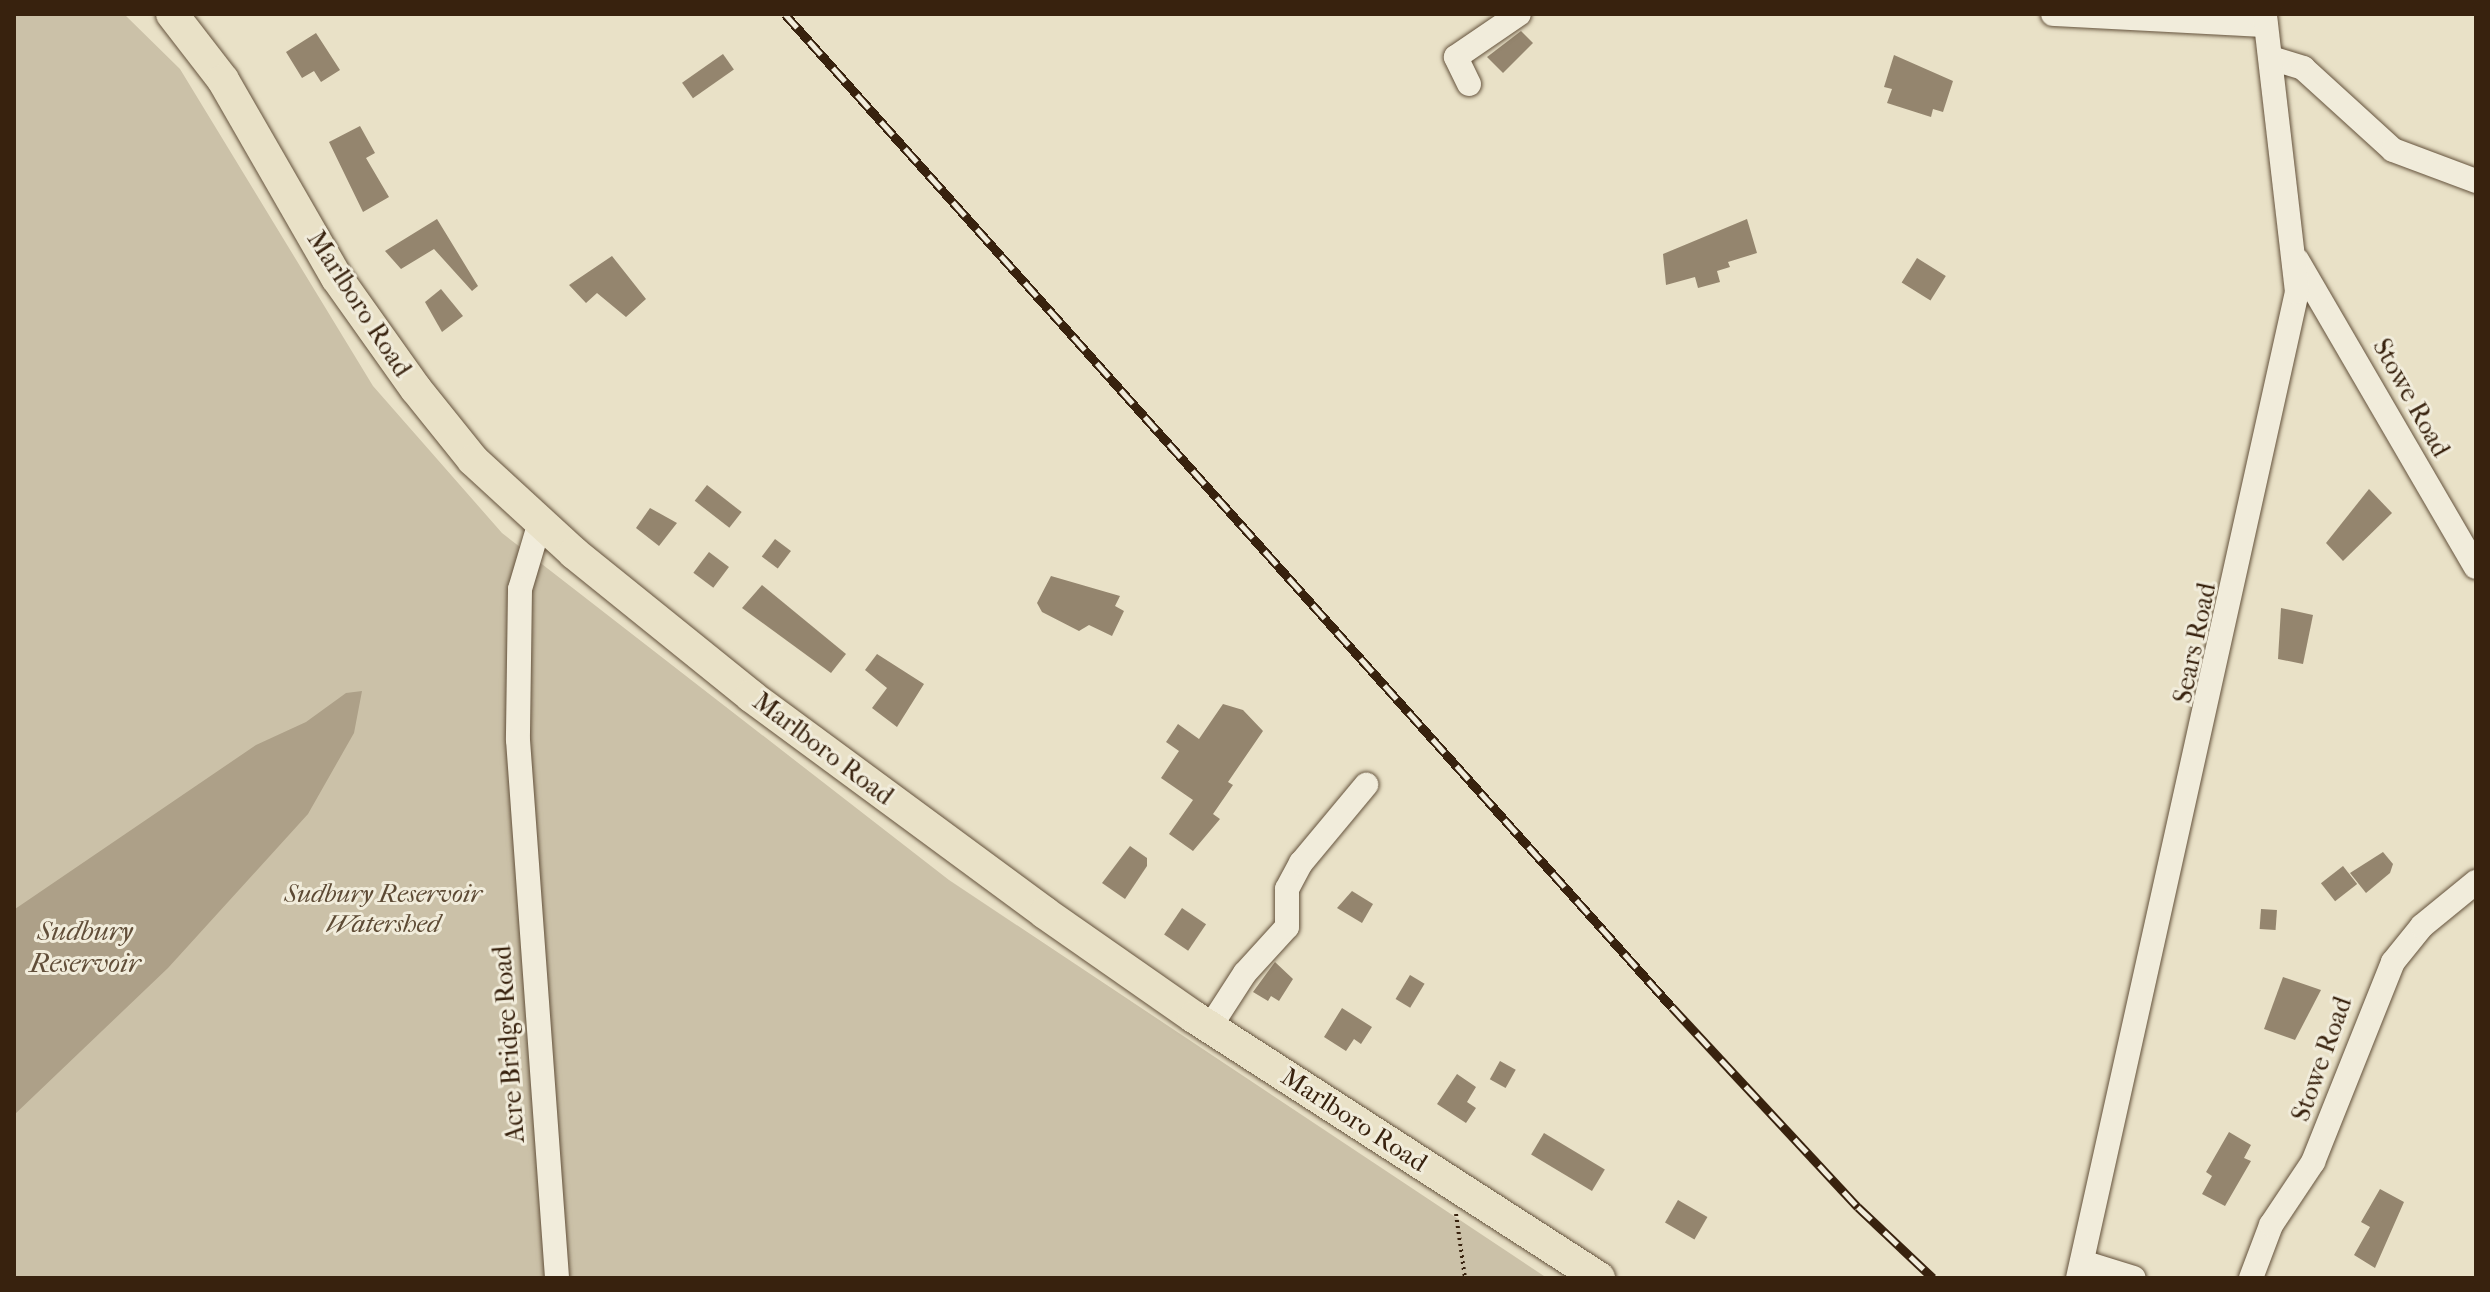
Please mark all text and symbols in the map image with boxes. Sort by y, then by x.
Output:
street label: Marlboro Road [300,225,418,383]
street label: Stowe Road [2366,333,2456,463]
street label: Sears Road [2167,580,2223,706]
street label: Marlboro Road [747,686,899,812]
park label: Sudbury Reservoir Watershed [284,878,482,940]
water label: Sudbury Reservoir [29,914,141,980]
street label: Acre Bridge Road [487,944,531,1144]
street label: Stowe Road [2285,992,2359,1126]
street label: Marlboro Road [1275,1061,1433,1179]

